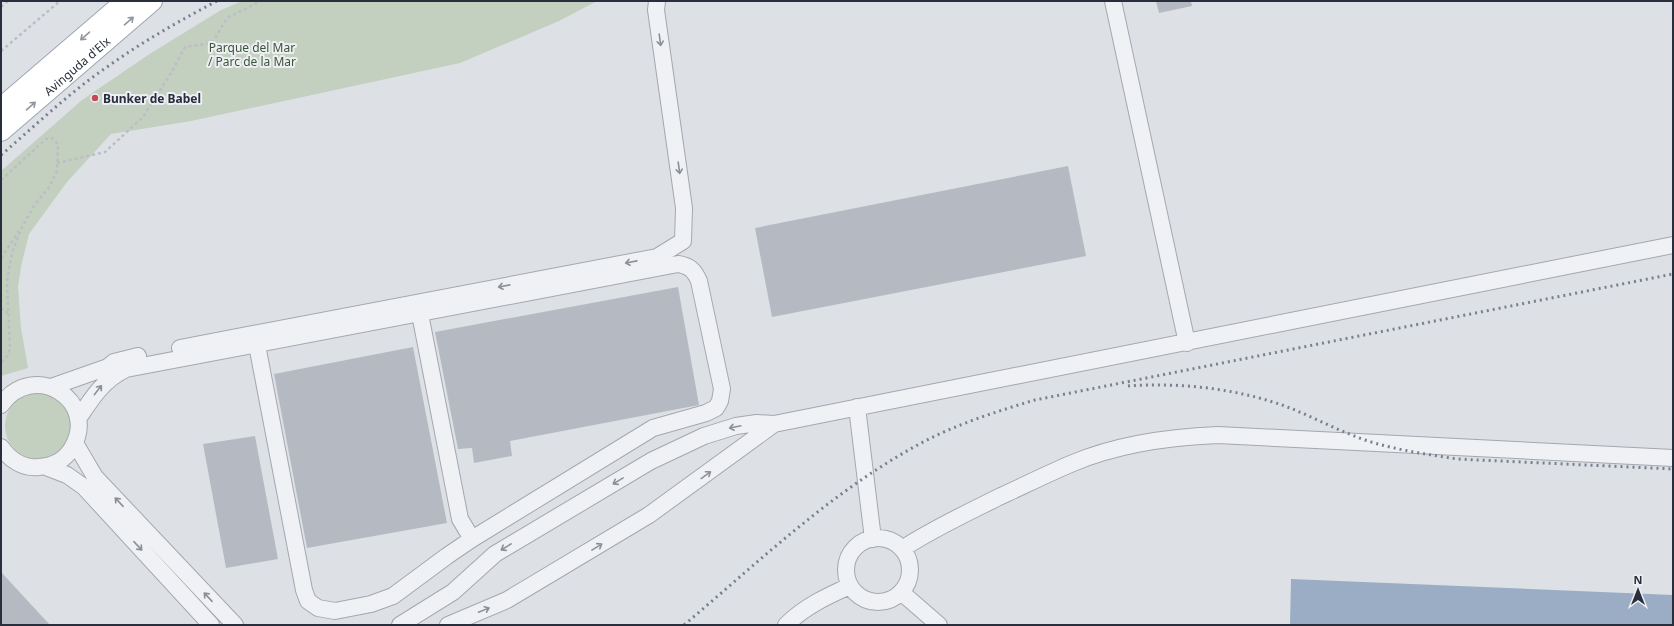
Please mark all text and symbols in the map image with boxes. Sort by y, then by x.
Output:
one-way arrow [124,16,134,25]
one-way arrow [80,31,91,40]
street label: Avinguda d'Elx [40,32,114,99]
one-way arrow [656,33,664,46]
park label: Parque del Mar / Parc de la Mar [208,39,296,70]
place label: Bunker de Babel [103,90,201,107]
marker: Bunker de Babel [90,93,100,103]
one-way arrow [25,101,36,110]
one-way arrow [675,161,683,174]
one-way arrow [625,258,638,266]
one-way arrow [498,282,511,290]
one-way arrow [94,385,103,396]
one-way arrow [729,423,742,431]
one-way arrow [700,471,711,479]
one-way arrow [612,477,624,485]
one-way arrow [114,497,124,507]
one-way arrow [133,540,142,551]
one-way arrow [591,542,603,550]
one-way arrow [500,544,512,552]
north arrow [1618,570,1658,610]
text: N [1634,572,1642,587]
one-way arrow [203,592,213,602]
one-way arrow [478,605,490,613]

